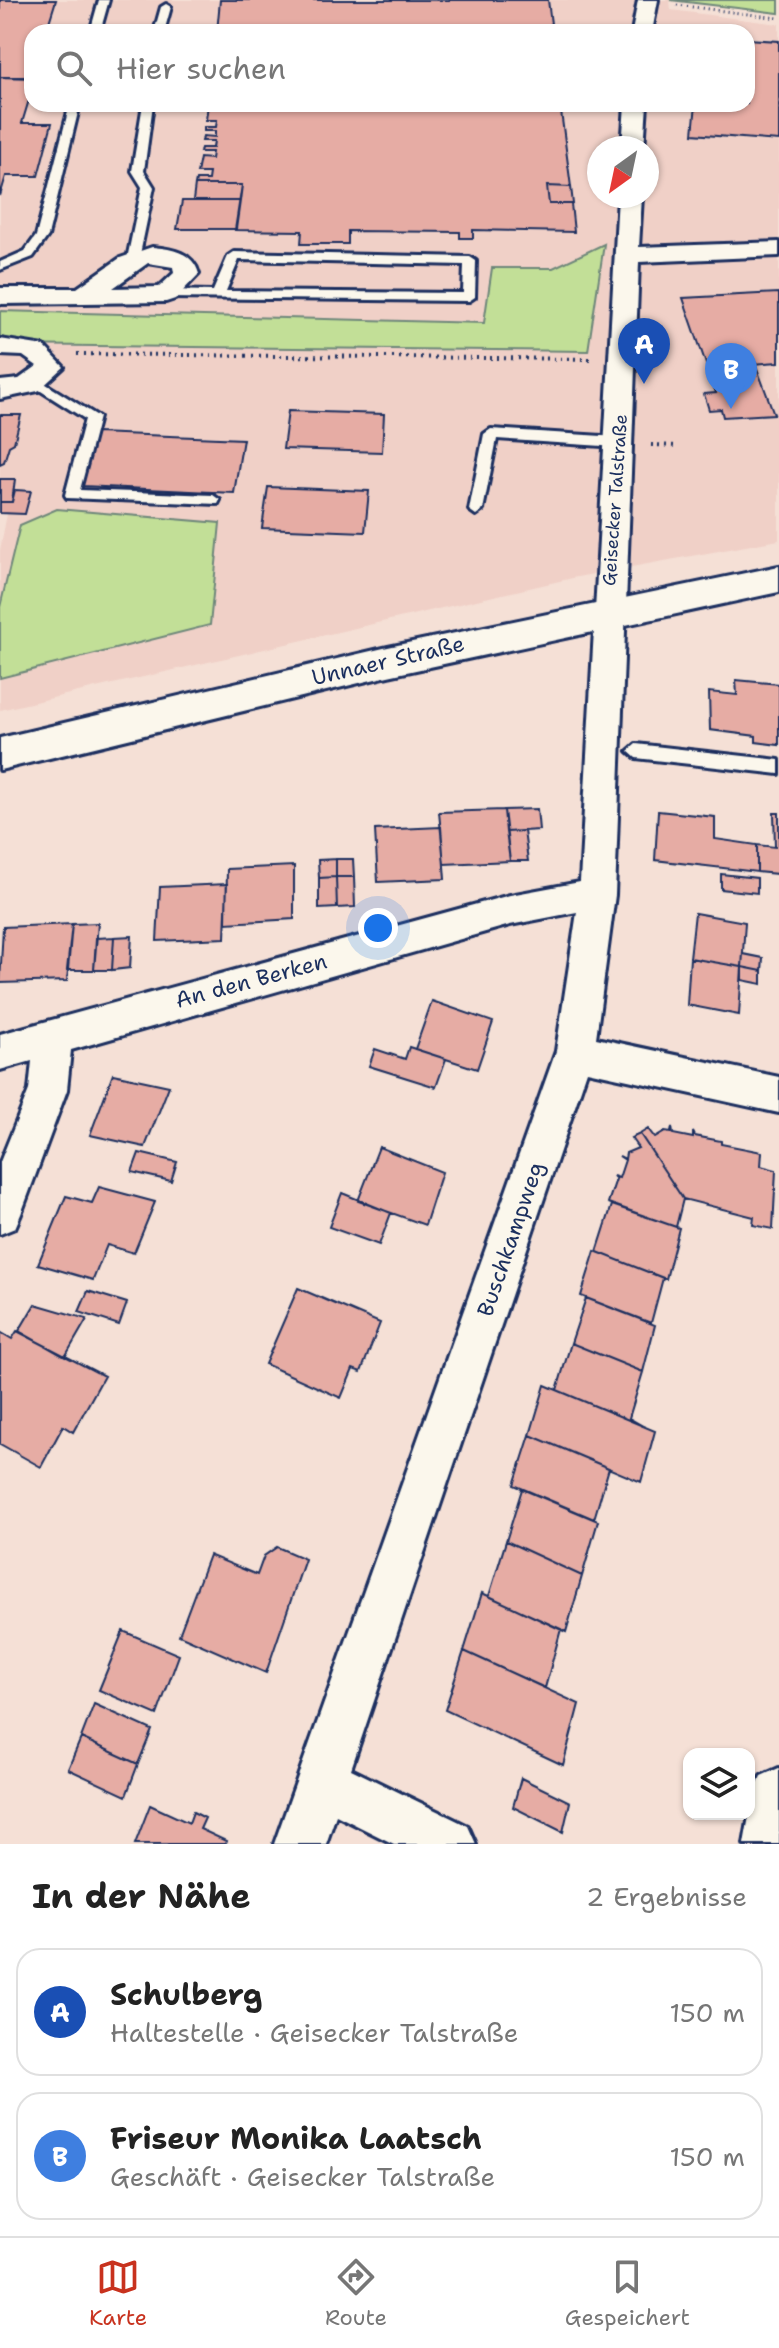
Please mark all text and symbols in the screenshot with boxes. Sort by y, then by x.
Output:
search box [24,24,755,112]
icon: search [52,46,96,90]
text: Hier suchen [116,48,286,89]
north arrow [587,136,659,208]
pin: A [618,318,670,384]
pin: B [705,343,757,409]
street label: Geisecker Talstraße [597,413,633,587]
street label: Unnaer Straße [309,629,467,692]
your location [358,908,398,948]
street label: An den Berken [172,946,330,1015]
street label: Buschkampweg [470,1158,550,1320]
map controls [683,1748,755,1820]
button: layers [683,1748,755,1820]
text: In der Nähe [32,1873,251,1919]
text: 2 Ergebnisse [586,1879,747,1914]
text: Schulberg [110,1974,263,2015]
text: A [50,1995,70,2030]
text: 150 m [669,1995,745,2030]
text: Haltestelle · Geisecker Talstraße [110,2015,518,2050]
text: Friseur Monika Laatsch [110,2118,482,2159]
text: B [52,2139,68,2174]
text: 150 m [669,2139,745,2174]
text: Geschäft · Geisecker Talstraße [110,2159,495,2194]
tab: Karte [89,2255,147,2332]
tab: Route [325,2255,387,2332]
tab: Gespeichert [565,2255,690,2332]

